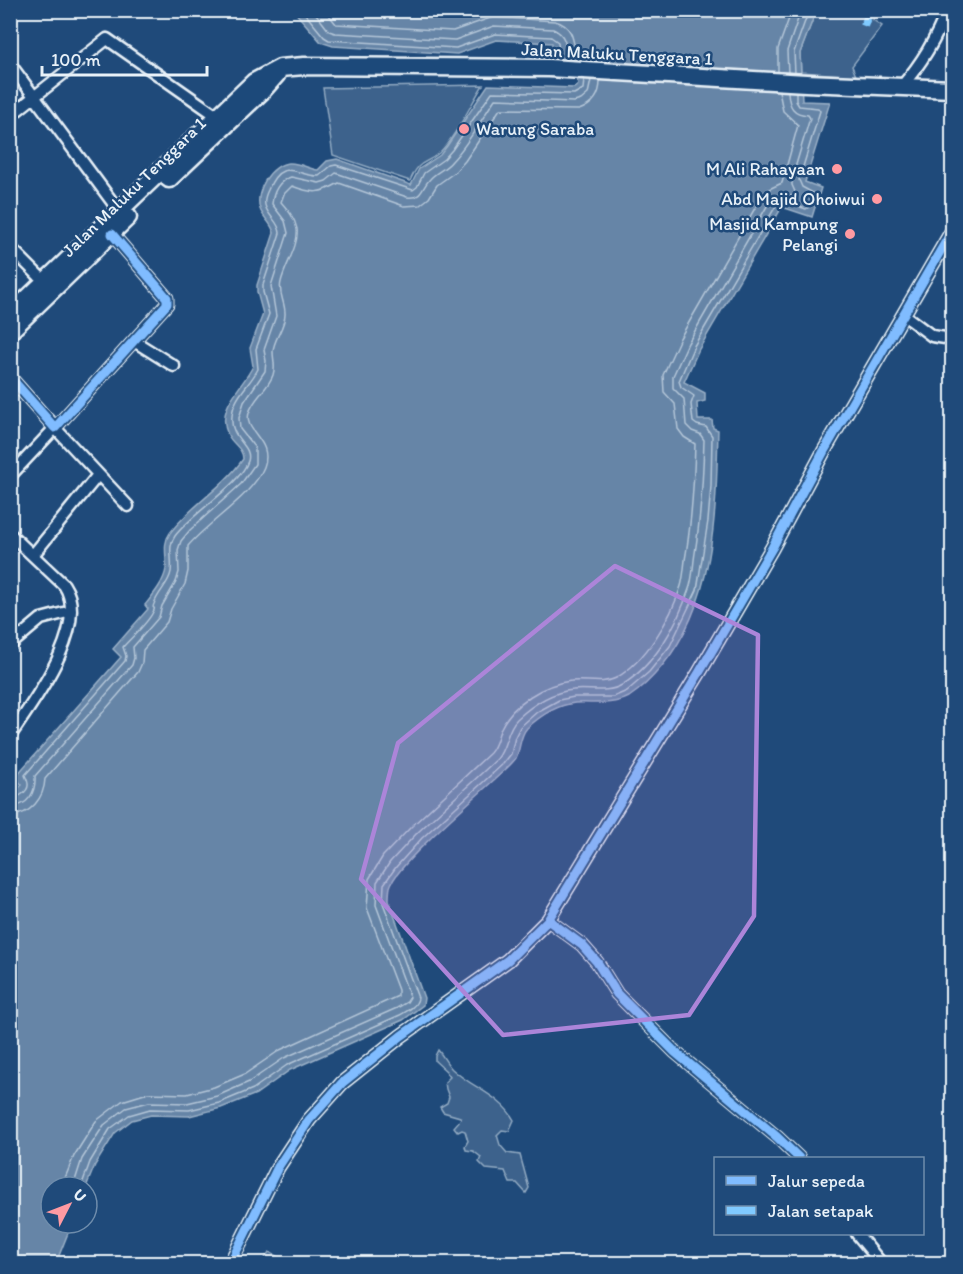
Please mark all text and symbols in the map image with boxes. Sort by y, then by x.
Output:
street label: Jalan Maluku Tenggara 1 [521,38,713,70]
scale bar [42,39,207,77]
text: 100 m [51,49,101,71]
street label: Jalan Maluku Tenggara 1 [57,112,211,262]
place label: Warung Saraba [476,118,594,140]
marker: Warung Saraba [457,122,471,136]
place label: M Ali Rahayaan [706,158,825,180]
marker: M Ali Rahayaan [830,162,844,176]
place label: Abd Majid Ohoiwui [721,188,865,210]
marker: Abd Majid Ohoiwui [870,192,884,206]
place label: Masjid Kampung Pelangi [709,213,839,256]
marker: Masjid Kampung Pelangi [843,227,857,241]
legend [714,1157,924,1235]
text: Jalur sepeda [768,1170,865,1192]
north arrow [39,1175,99,1235]
text: U [69,1185,90,1206]
text: Jalan setapak [768,1200,874,1222]

